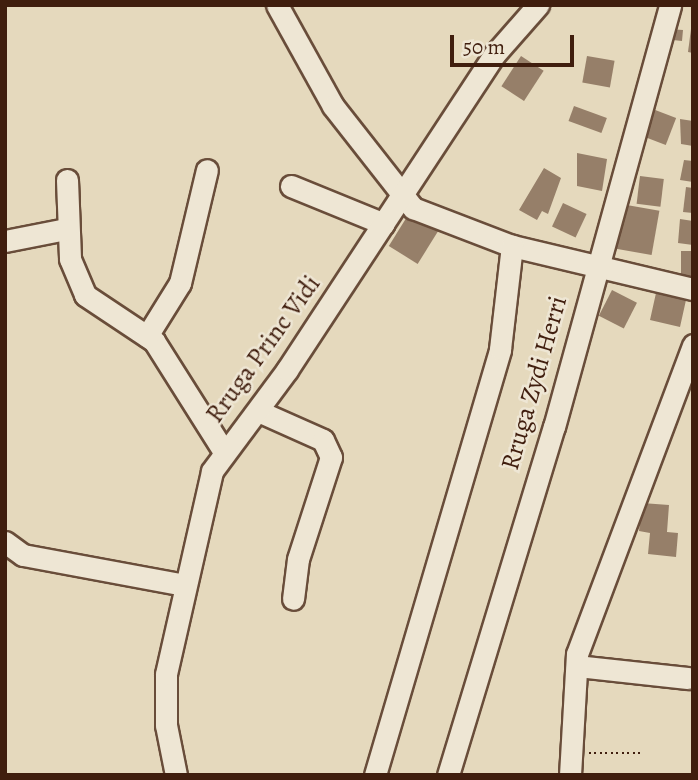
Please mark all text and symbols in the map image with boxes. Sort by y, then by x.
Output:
scale bar [453,21,577,65]
text: 50 m [463,33,505,61]
street label: Rruga Princ Vidi [199,269,327,429]
street label: Rruga Zydi Herri [494,292,574,474]

